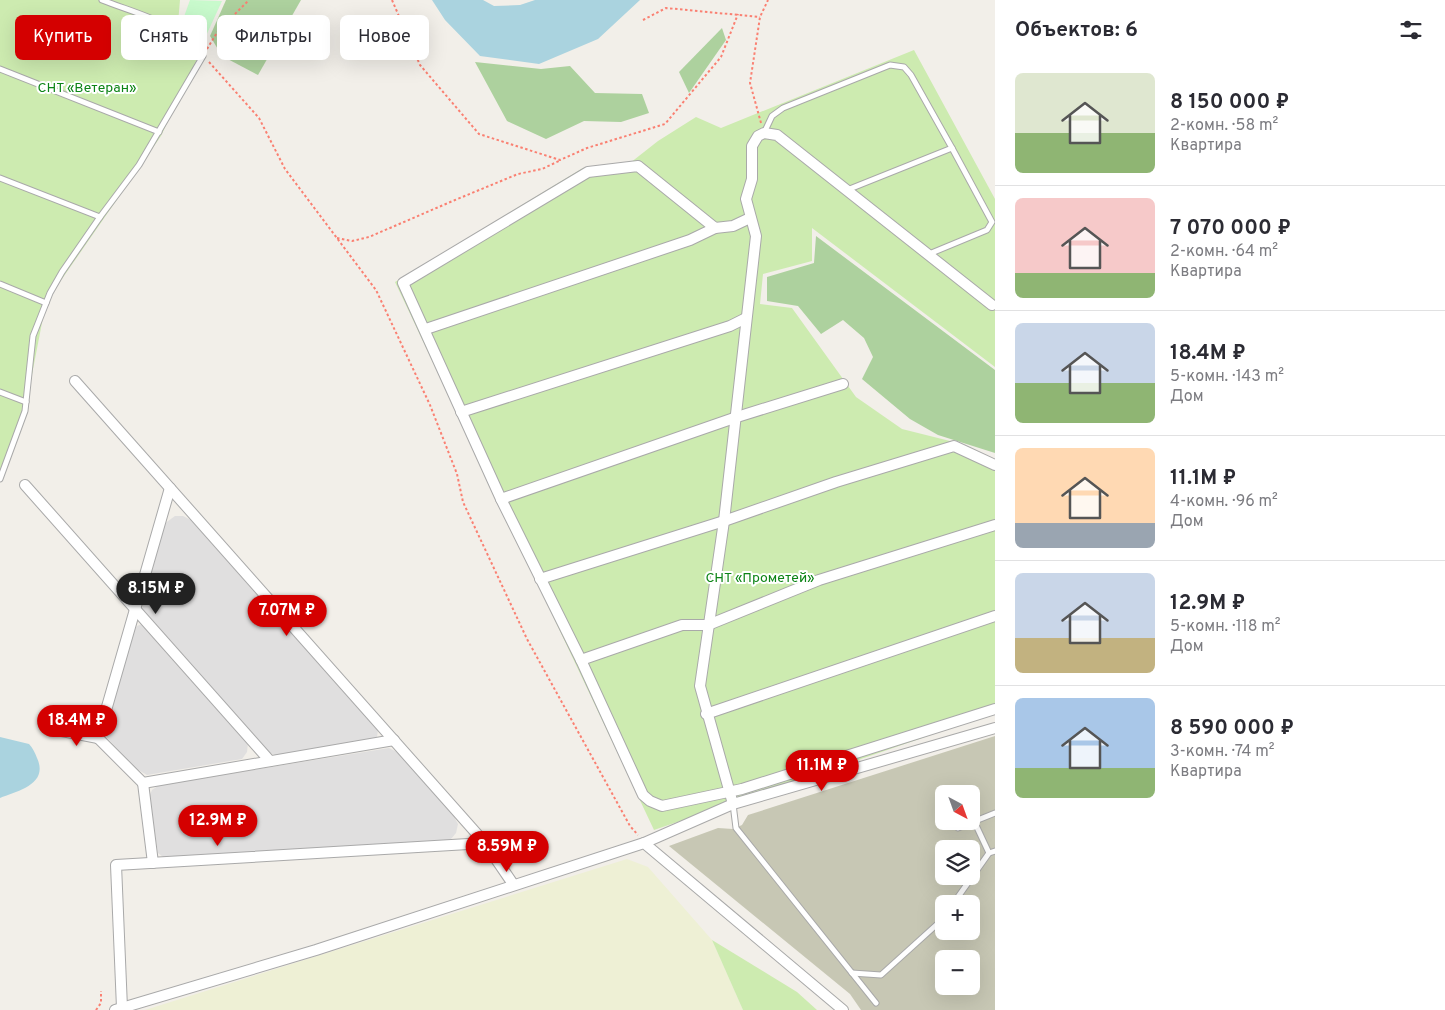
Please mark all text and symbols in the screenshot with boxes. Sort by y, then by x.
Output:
chip: Купить [15,15,111,60]
chip: Снять [121,15,207,60]
chip: Фильтры [217,15,330,60]
chip: Новое [340,15,429,60]
icon: filters [1397,16,1425,44]
text: Объектов: 6 [1015,17,1138,44]
park label: СНТ «Ветеран» [37,80,137,97]
text: 8 150 000 ₽ [1170,89,1289,116]
icon: home [1055,93,1115,153]
text: 2-комн. · 58 m² [1170,116,1278,136]
text: Квартира [1170,136,1242,156]
text: 7 070 000 ₽ [1170,215,1291,242]
icon: home [1055,218,1115,278]
text: 2-комн. · 64 m² [1170,242,1278,262]
text: Квартира [1170,262,1242,282]
text: 18.4M ₽ [1170,340,1246,367]
icon: home [1055,343,1115,403]
text: 5-комн. · 143 m² [1170,367,1284,387]
text: Дом [1170,387,1204,407]
text: 11.1M ₽ [1170,465,1236,492]
icon: home [1055,468,1115,528]
text: 4-комн. · 96 m² [1170,492,1278,512]
text: Дом [1170,512,1204,532]
park label: СНТ «Прометей» [705,570,815,587]
pin: 8.15M ₽ [110,572,202,615]
text: 8.15M ₽ [127,579,185,599]
text: 12.9M ₽ [1170,590,1245,617]
icon: home [1055,593,1115,653]
pin: 7.07M ₽ [241,594,333,637]
text: 7.07M ₽ [259,601,315,621]
text: 5-комн. · 118 m² [1170,617,1281,637]
text: Дом [1170,637,1204,657]
pin: 18.4M ₽ [31,704,123,747]
text: 18.4M ₽ [48,711,106,731]
text: 8 590 000 ₽ [1170,715,1294,742]
icon: home [1055,718,1115,778]
text: 3-комн. · 74 m² [1170,742,1274,762]
pin: 11.1M ₽ [776,750,868,792]
text: 11.1M ₽ [797,756,847,776]
text: Квартира [1170,762,1242,782]
north arrow [935,785,980,830]
map controls [935,785,980,995]
pin: 12.9M ₽ [172,804,264,847]
text: 12.9M ₽ [189,811,247,831]
pin: 8.59M ₽ [461,830,553,873]
text: 8.59M ₽ [477,837,537,857]
button: layers [935,840,980,885]
button: + [935,895,980,940]
button: − [935,950,980,995]

